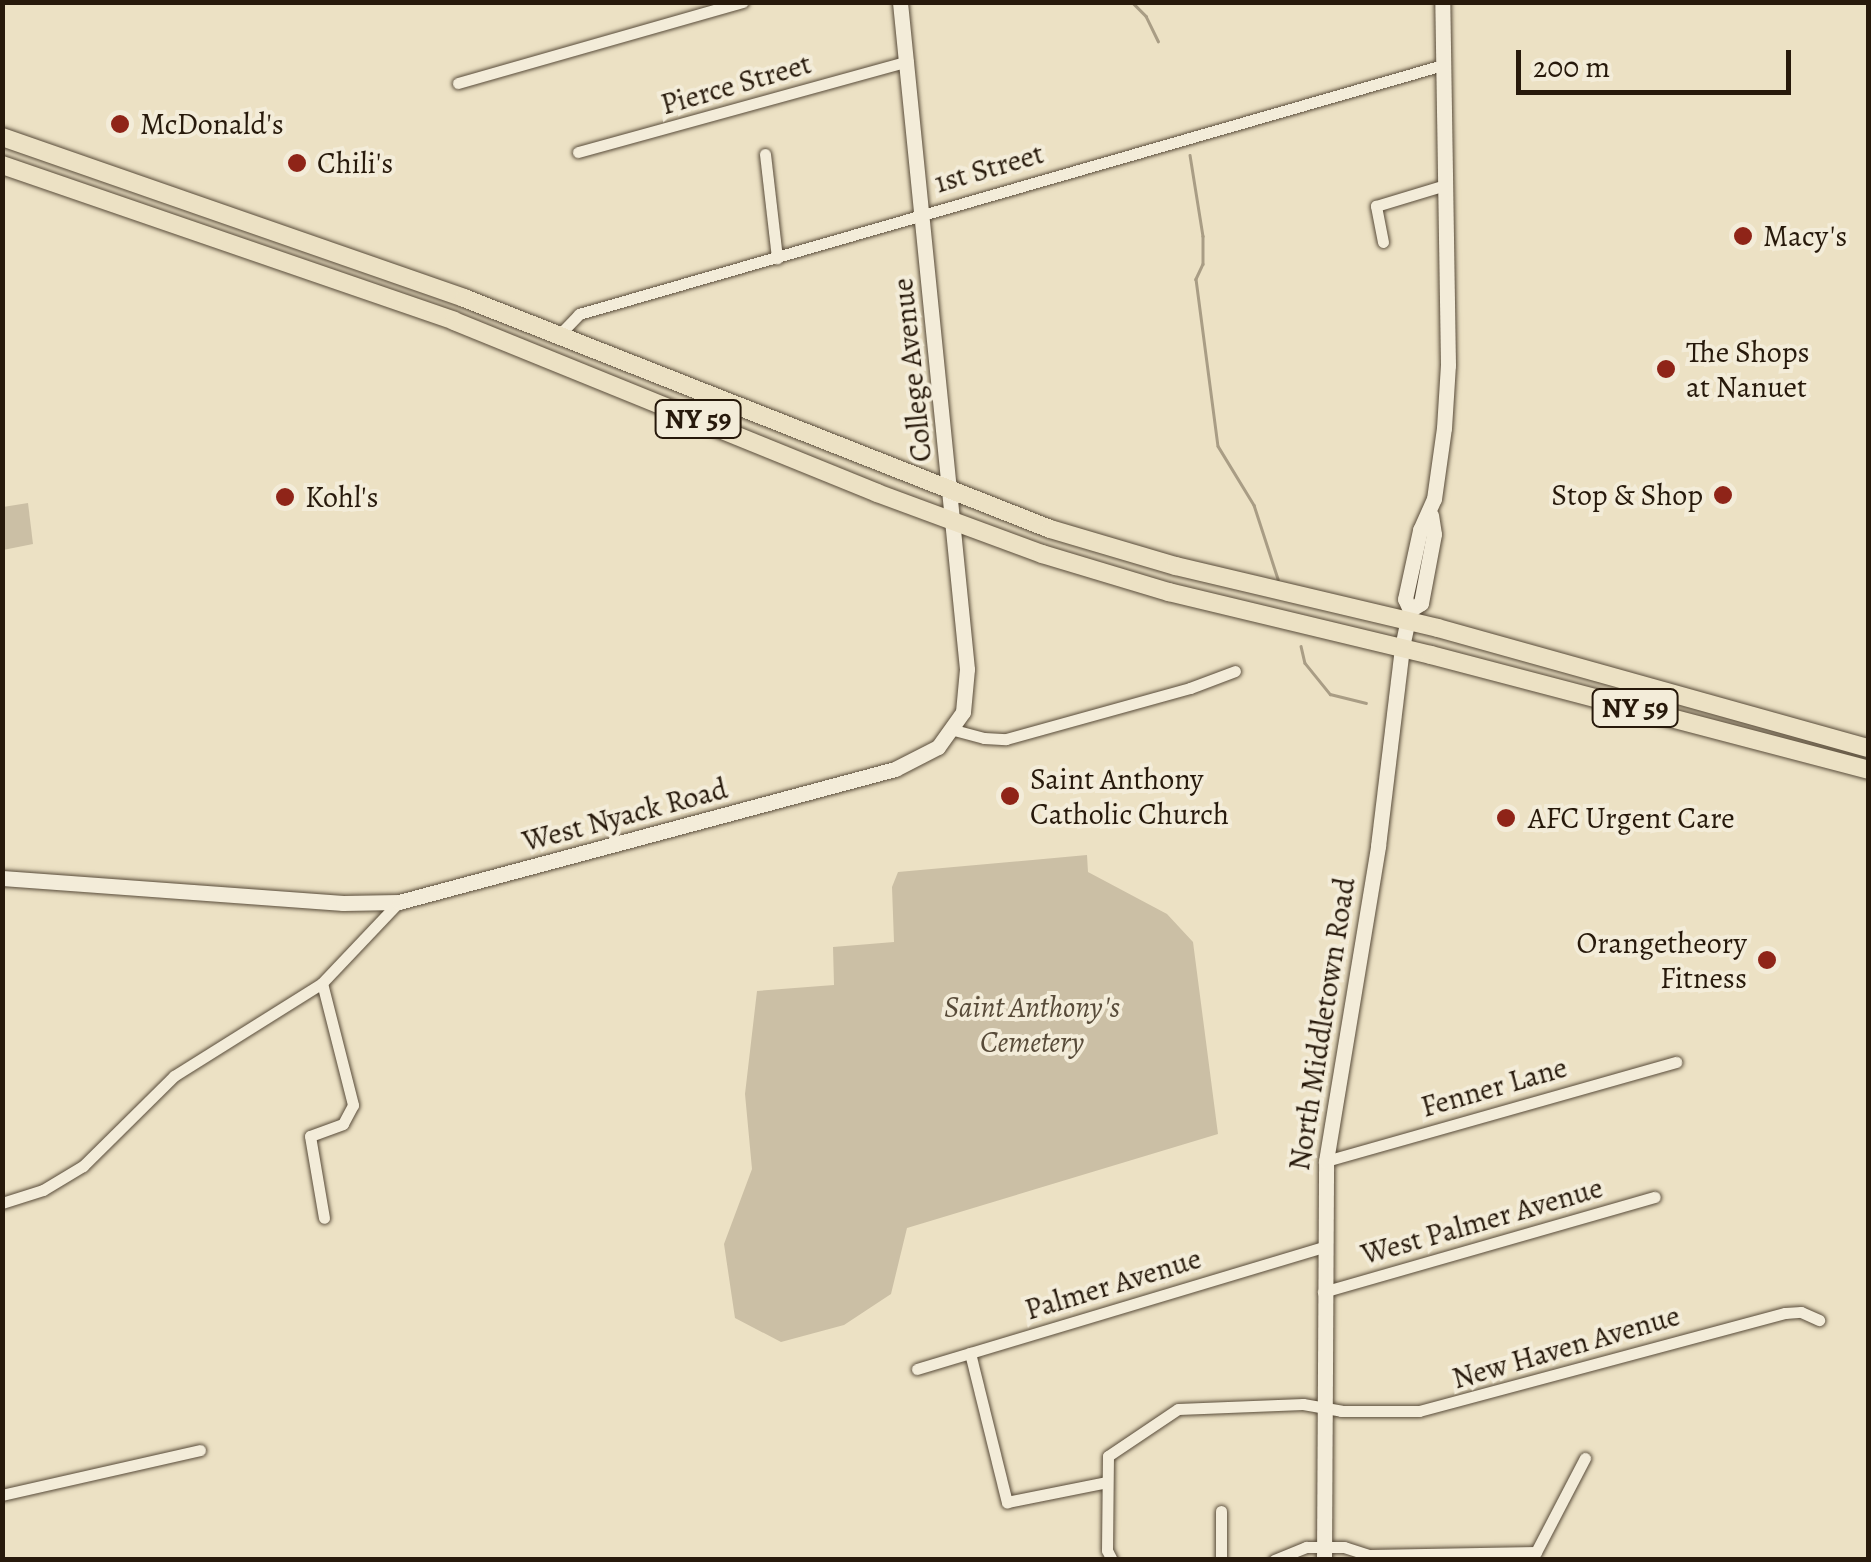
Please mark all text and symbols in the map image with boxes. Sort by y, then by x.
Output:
scale bar [1521,30,1796,92]
street label: Pierce Street [657,45,815,123]
text: 200 m [1533,47,1610,87]
place label: McDonald's [140,106,284,142]
marker: McDonald's [109,113,131,135]
street label: 1st Street [930,135,1048,201]
place label: Chili's [317,145,393,181]
marker: Chili's [286,152,308,174]
place label: Macy's [1763,218,1847,254]
marker: Macy's [1732,225,1754,247]
street label: College Avenue [884,276,940,464]
place label: The Shops at Nanuet [1686,334,1810,404]
marker: The Shops at Nanuet [1655,358,1677,380]
road number: NY 59 [653,396,743,442]
place label: Stop & Shop [1551,477,1703,513]
place label: Kohl's [305,479,379,515]
marker: Stop & Shop [1712,484,1734,506]
marker: Kohl's [274,486,296,508]
road number: NY 59 [1590,685,1680,731]
place label: Saint Anthony Catholic Church [1030,761,1229,832]
street label: West Nyack Road [519,770,731,860]
marker: Saint Anthony Catholic Church [999,785,1021,807]
place label: AFC Urgent Care [1528,800,1735,836]
marker: AFC Urgent Care [1493,805,1519,831]
street label: North Middletown Road [1281,875,1363,1173]
place label: Orangetheory Fitness [1577,925,1747,996]
marker: Orangetheory Fitness [1756,949,1778,971]
park label: Saint Anthony's Cemetery [944,989,1120,1060]
street label: Fenner Lane [1417,1049,1571,1125]
street label: West Palmer Avenue [1357,1169,1607,1273]
street label: Palmer Avenue [1021,1240,1205,1328]
street label: New Haven Avenue [1448,1297,1684,1397]

